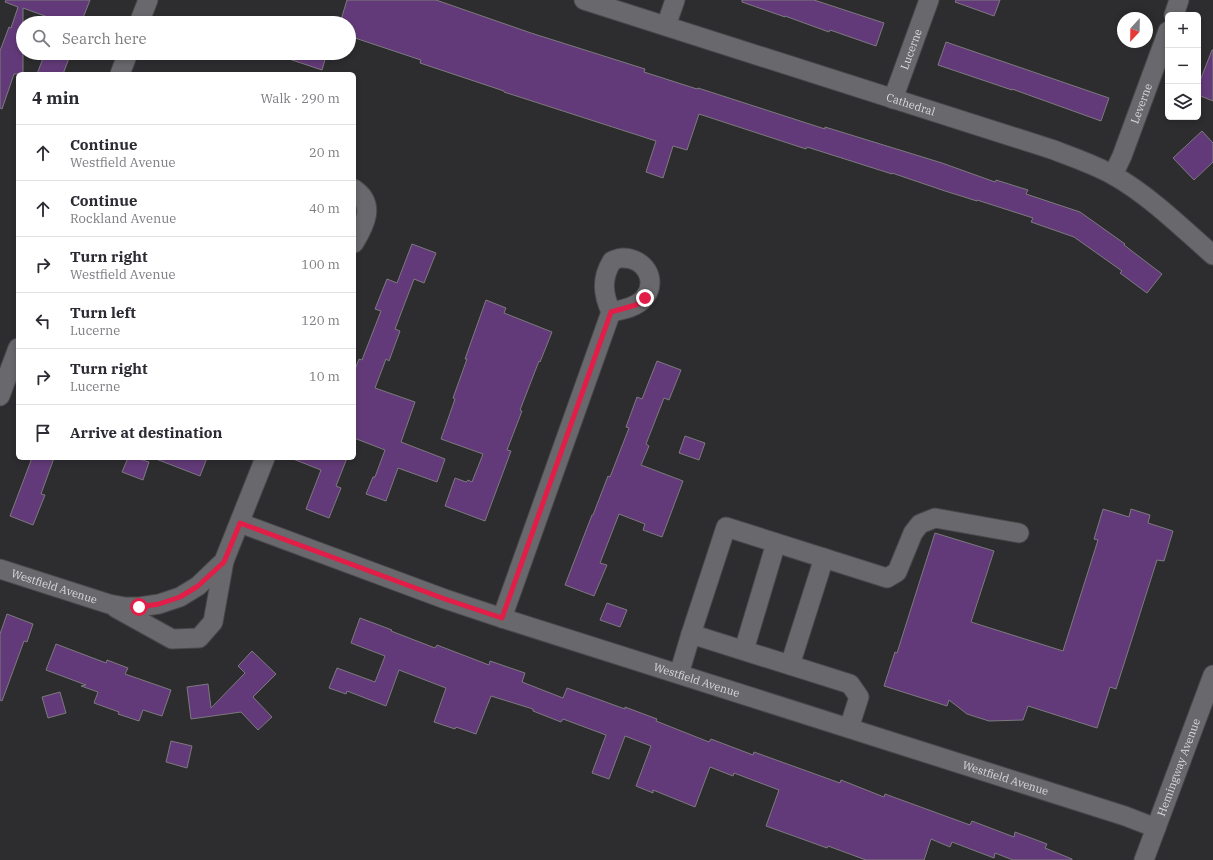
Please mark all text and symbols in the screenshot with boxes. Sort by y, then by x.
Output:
north arrow [1117,12,1153,48]
map controls [1165,12,1201,120]
button: + [1165,12,1201,48]
search box [16,16,356,60]
icon: search [30,27,52,49]
street label: Lucerne [897,27,925,72]
text: Search here [62,29,147,48]
button: − [1165,48,1201,84]
street label: Leverne [1128,81,1155,126]
button: layers [1165,84,1201,120]
text: 4 min [32,87,80,109]
text: Walk · 290 m [261,90,340,107]
street label: Cathedral [885,90,937,119]
text: Continue [70,135,137,154]
icon: ahead [32,142,54,164]
text: 20 m [309,144,340,161]
text: Westfield Avenue [70,154,176,171]
text: Continue [70,191,137,210]
icon: ahead [32,198,54,220]
text: 40 m [309,200,340,217]
text: Rockland Avenue [70,210,176,227]
text: Turn right [70,247,148,266]
icon: right [32,254,54,276]
text: 100 m [301,256,340,273]
text: Westfield Avenue [70,266,176,283]
route end [636,289,654,307]
text: Turn left [70,303,136,322]
icon: left [32,310,54,332]
text: 120 m [301,312,340,329]
text: Lucerne [70,322,120,339]
text: Turn right [70,359,148,378]
icon: right [32,366,54,388]
text: 10 m [309,368,340,385]
text: Lucerne [70,378,120,395]
icon: arrive [32,422,54,444]
text: Arrive at destination [70,423,222,442]
street label: Westfield Avenue [10,566,99,607]
route start [130,598,148,616]
street label: Westfield Avenue [652,660,741,700]
street label: Hemingway Avenue [1154,716,1203,818]
street label: Westfield Avenue [961,758,1050,798]

